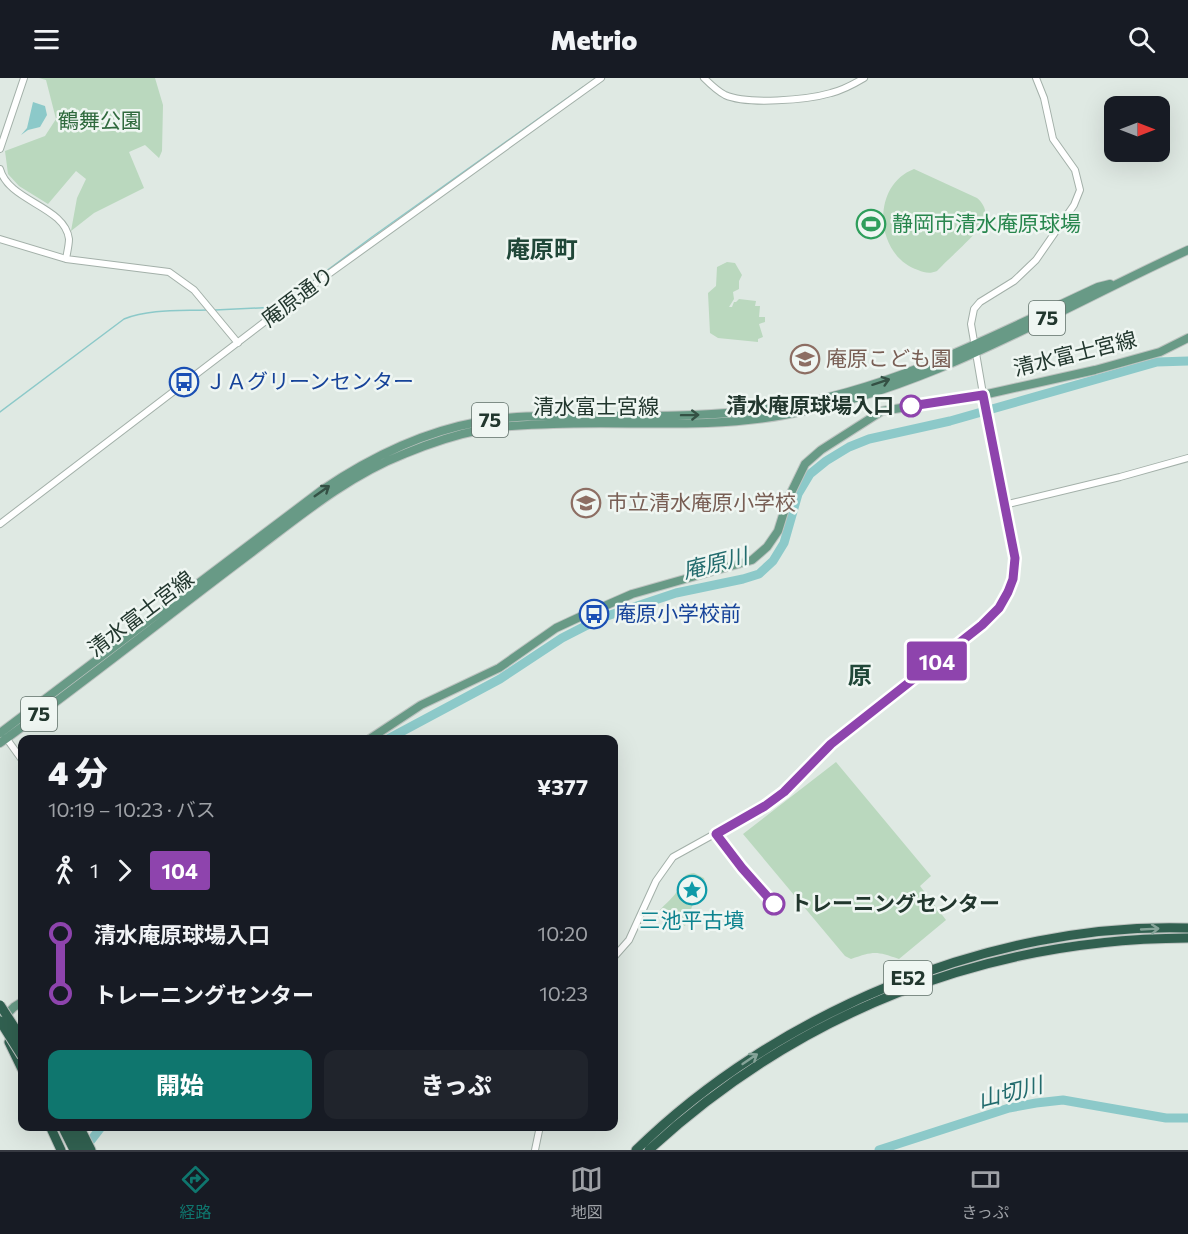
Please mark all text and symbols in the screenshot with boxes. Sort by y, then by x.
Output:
icon: menu [30,23,63,56]
text: Metrio [551,23,637,56]
icon: search [1125,23,1158,56]
north arrow [1104,96,1170,162]
map controls [1104,96,1170,162]
park label: 鶴舞公園 [58,107,142,132]
sports icon: 静岡市清水庵原球場 [855,208,887,240]
place label: 静岡市清水庵原球場 [892,210,1081,235]
district label: 庵原町 [506,234,578,263]
street label: 庵原通り [256,261,338,331]
road number: 75 [1029,301,1065,335]
street label: 清水富士宮線 [1010,325,1139,380]
school or university icon: 庵原こども園 [789,343,821,375]
place label: 庵原こども園 [826,345,952,370]
bus stop icon: ＪＡグリーンセンター [168,366,200,398]
place label: ＪＡグリーンセンター [205,368,414,393]
one-way arrow [871,376,890,387]
place label: 清水庵原球場入口 [726,392,894,417]
street label: 清水富士宮線 [533,393,659,418]
marker: 清水庵原球場入口 [900,395,922,417]
road number: 75 [472,403,508,437]
one-way arrow [679,409,699,421]
one-way arrow [313,485,329,497]
school or university icon: 市立清水庵原小学校 [570,487,602,519]
place label: 市立清水庵原小学校 [607,489,796,514]
water label: 庵原川 [680,541,752,584]
street label: 清水富士宮線 [82,565,198,661]
bus stop icon: 庵原小学校前 [578,598,610,630]
place label: 庵原小学校前 [615,600,741,625]
line badge: 104 [902,642,972,680]
text: 104 [919,649,955,674]
district label: 原 [848,660,872,689]
road number: 75 [21,697,57,731]
text: 4 分 [48,751,108,792]
text: ¥377 [537,773,588,800]
text: 10:19 – 10:23 · バス [48,797,216,821]
icon: walk [48,854,81,887]
icon: forward [108,854,141,887]
text: 1 [90,858,99,882]
text: 104 [162,858,198,883]
place icon: 三池平古墳 [676,874,708,906]
place label: トレーニングセンター [790,890,1000,915]
marker: トレーニングセンター [763,893,785,915]
place label: 三池平古墳 [640,907,745,932]
text: 清水庵原球場入口 [94,921,270,948]
text: 10:20 [538,921,588,945]
one-way arrow [1139,924,1159,935]
road number: E52 [884,961,932,995]
text: トレーニングセンター [94,981,314,1008]
text: 10:23 [539,981,588,1005]
button: 開始 [48,1050,312,1119]
button: きっぷ [324,1050,588,1119]
one-way arrow [741,1053,757,1065]
water label: 山切川 [975,1070,1047,1113]
tab: 経路 [179,1163,212,1223]
tab: 地図 [570,1163,603,1223]
tab: きっぷ [962,1163,1009,1223]

